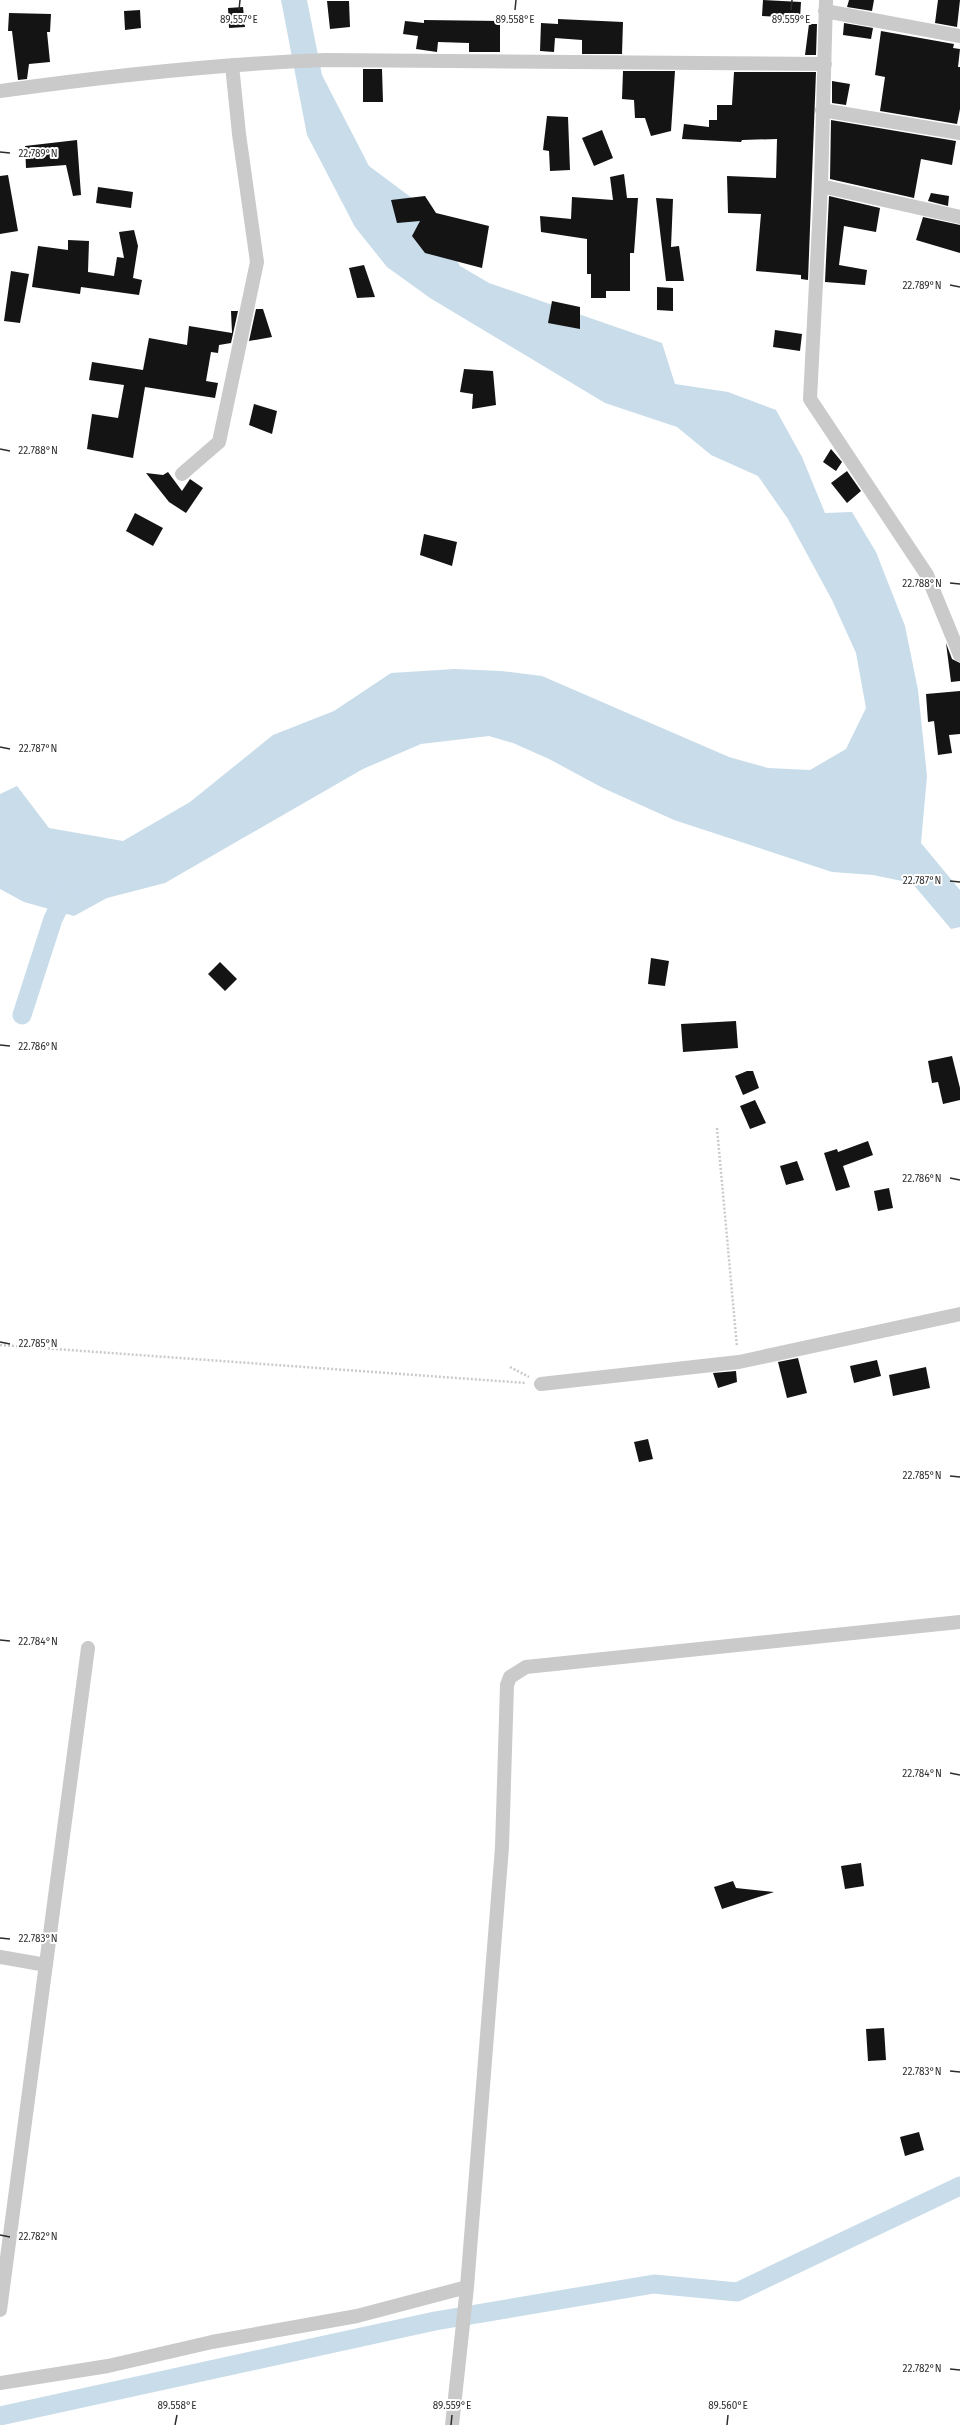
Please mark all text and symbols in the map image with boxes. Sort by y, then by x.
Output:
text: 89.557°E [220,14,258,26]
text: 89.558°E [495,14,535,26]
text: 89.559°E [772,14,810,26]
text: 22.789°N [18,148,58,160]
text: 22.789°N [902,280,942,292]
text: 22.788°N [18,445,58,457]
text: 22.788°N [902,578,942,590]
text: 22.787°N [19,743,57,755]
text: 22.787°N [903,875,941,887]
text: 22.786°N [18,1041,58,1053]
text: 22.786°N [902,1173,942,1185]
text: 22.785°N [18,1338,58,1350]
text: 22.785°N [902,1470,942,1482]
text: 22.784°N [18,1636,58,1648]
text: 22.784°N [902,1768,942,1780]
text: 22.783°N [18,1933,58,1945]
text: 22.783°N [902,2066,942,2078]
text: 22.782°N [19,2231,57,2243]
text: 22.782°N [903,2363,941,2375]
text: 89.558°E [157,2400,197,2412]
text: 89.559°E [433,2400,471,2412]
text: 89.560°E [708,2400,748,2412]

